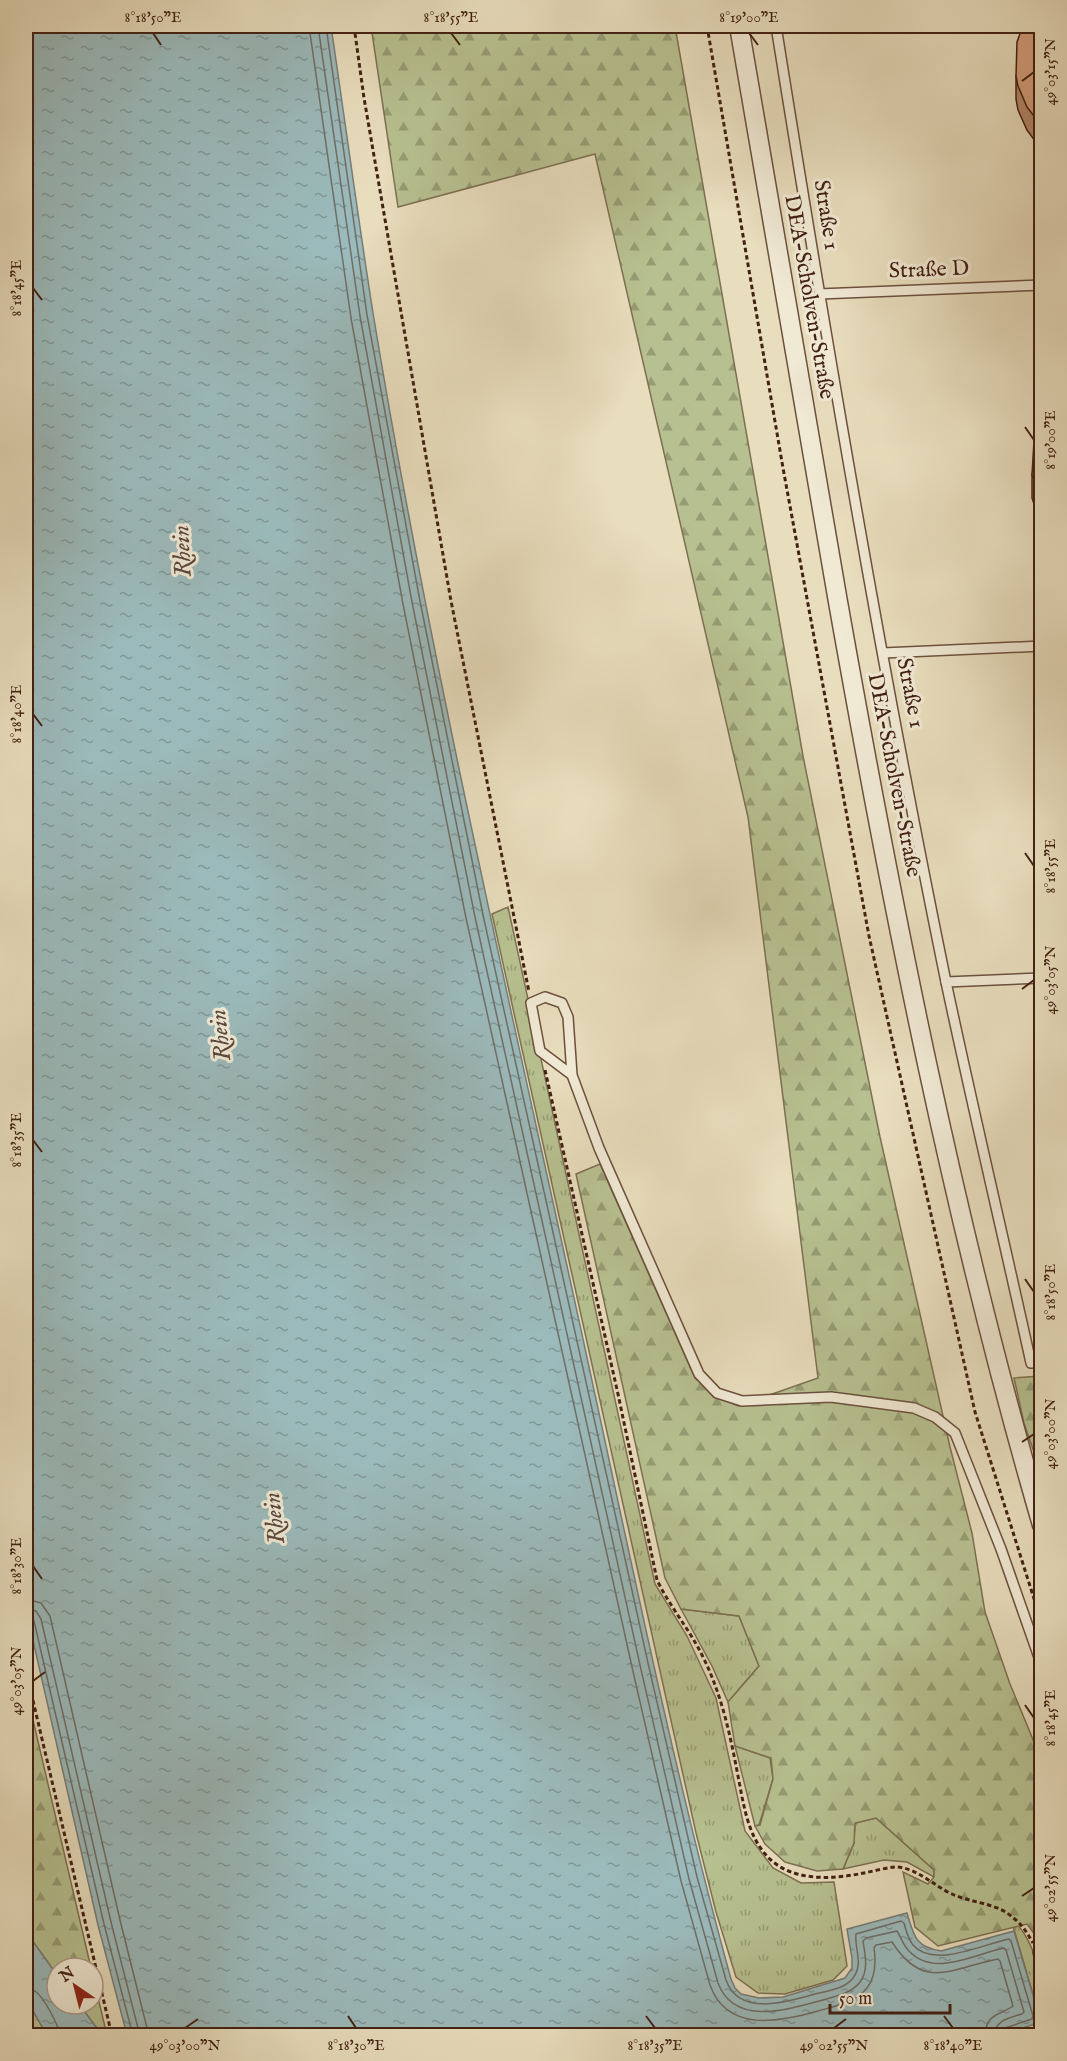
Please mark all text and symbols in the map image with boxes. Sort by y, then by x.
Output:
text: 8°18'50"E [125,8,181,27]
text: 8°18'55"E [424,8,478,27]
text: 8°19'00"E [719,8,779,27]
text: 49°03'15"N [1041,38,1060,106]
street label: Straße 1 [807,178,845,252]
street label: DEA-Scholven-Straße [777,193,841,401]
street label: Straße D [888,255,970,285]
text: 8°18'45"E [7,260,26,316]
text: 8°19'00"E [1041,410,1060,470]
water label: Rhein [166,524,200,578]
street label: Straße 1 [889,656,931,730]
street label: DEA-Scholven-Straße [860,671,928,879]
text: 8°18'40"E [7,685,26,743]
text: 8°18'55"E [1041,839,1060,893]
text: 49°03'05"N [1041,945,1060,1015]
water label: Rhein [203,1008,239,1062]
text: 8°18'35"E [7,1112,26,1168]
text: 8°18'50"E [1041,1264,1060,1320]
text: 49°03'00"N [1041,1399,1060,1469]
water label: Rhein [257,1491,293,1545]
text: 8°18'30"E [7,1537,26,1595]
text: 49°03'05"N [7,1646,26,1716]
text: 8°18'45"E [1041,1690,1060,1746]
text: 49°02'55"N [1041,1854,1060,1922]
north arrow [45,1956,105,2016]
text: N [55,1963,79,1988]
scale bar [830,1977,950,2015]
text: 50 m [839,1988,872,2011]
text: 49°03'00"N [150,2036,220,2055]
text: 8°18'30"E [327,2036,385,2055]
text: 8°18'35"E [627,2036,683,2055]
text: 49°02'55"N [800,2036,868,2055]
text: 8°18'40"E [924,2036,982,2055]

